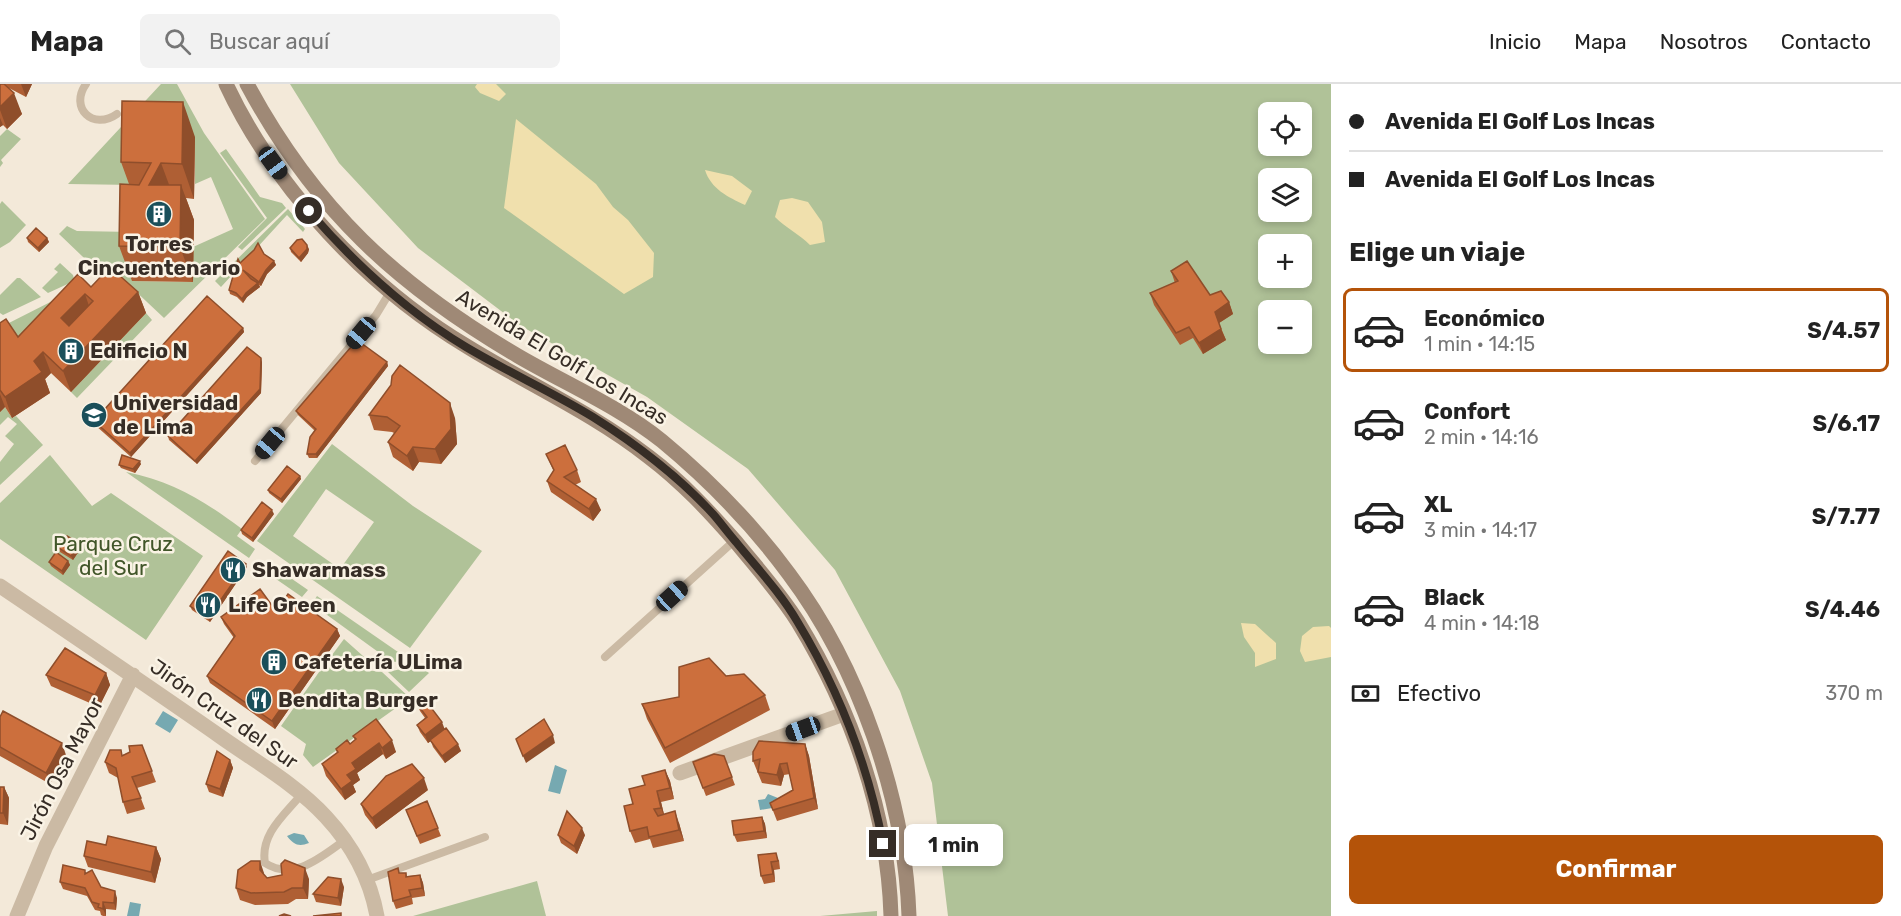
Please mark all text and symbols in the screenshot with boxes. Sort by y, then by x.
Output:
search box [140,14,560,68]
text: Mapa [30,25,104,58]
icon: search [161,25,194,58]
text: Buscar aquí [209,28,329,55]
text: Inicio [1489,29,1541,54]
text: Mapa [1574,29,1627,54]
text: Nosotros [1660,29,1748,54]
text: Contacto [1781,29,1871,54]
map controls [1258,102,1312,354]
button: locate [1258,102,1312,156]
text: Avenida El Golf Los Incas [1385,108,1655,135]
car [255,143,291,183]
text: Avenida El Golf Los Incas [1385,166,1655,193]
button: layers [1258,168,1312,222]
route start [295,197,322,224]
building icon: Torres Cincuentenario [144,199,174,229]
place label: Torres Cincuentenario [78,231,240,280]
button: + [1258,234,1312,288]
text: Elige un viaje [1349,236,1525,268]
street label: Avenida El Golf Los Incas [452,283,673,430]
button: − [1258,300,1312,354]
icon: car [1352,303,1406,357]
text: Económico [1424,305,1545,332]
car [343,313,379,353]
text: S/4.57 [1807,317,1880,344]
text: 1 min · 14:15 [1424,332,1535,356]
building icon: Edificio N [56,336,86,366]
place label: Edificio N [90,338,188,363]
place label: Universidad de Lima [113,390,238,439]
icon: car [1352,396,1406,450]
text: Confort [1424,398,1510,425]
school or university icon: Universidad de Lima [79,400,109,430]
text: S/6.17 [1812,410,1880,437]
car [252,423,288,463]
text: 2 min · 14:16 [1424,425,1539,449]
icon: car [1352,489,1406,543]
text: XL [1424,491,1452,518]
text: S/7.77 [1812,503,1880,530]
text: 3 min · 14:17 [1424,518,1537,542]
park label: Parque Cruz del Sur [53,531,173,580]
restaurant icon: Shawarmass [218,555,248,585]
place label: Shawarmass [252,557,386,582]
car [653,577,691,615]
icon: car [1352,582,1406,636]
text: Black [1424,584,1485,611]
restaurant icon: Life Green [193,590,223,620]
place label: Life Green [228,592,336,617]
text: S/4.46 [1805,596,1880,623]
text: 4 min · 14:18 [1424,611,1540,635]
building icon: Cafetería ULima [259,647,289,677]
place label: Cafetería ULima [294,649,463,674]
street label: Jirón Cruz del Sur [146,653,303,774]
icon: cash [1349,677,1382,710]
text: Efectivo [1397,680,1481,707]
text: 370 m [1825,681,1883,705]
restaurant icon: Bendita Burger [244,685,274,715]
place label: Bendita Burger [278,687,438,712]
street label: Jirón Osa Mayor [15,693,108,844]
car [783,714,823,744]
callout: 1 min [904,823,1003,865]
route end [869,830,896,857]
text: 1 min [928,833,979,857]
button: Confirmar [1349,835,1883,904]

